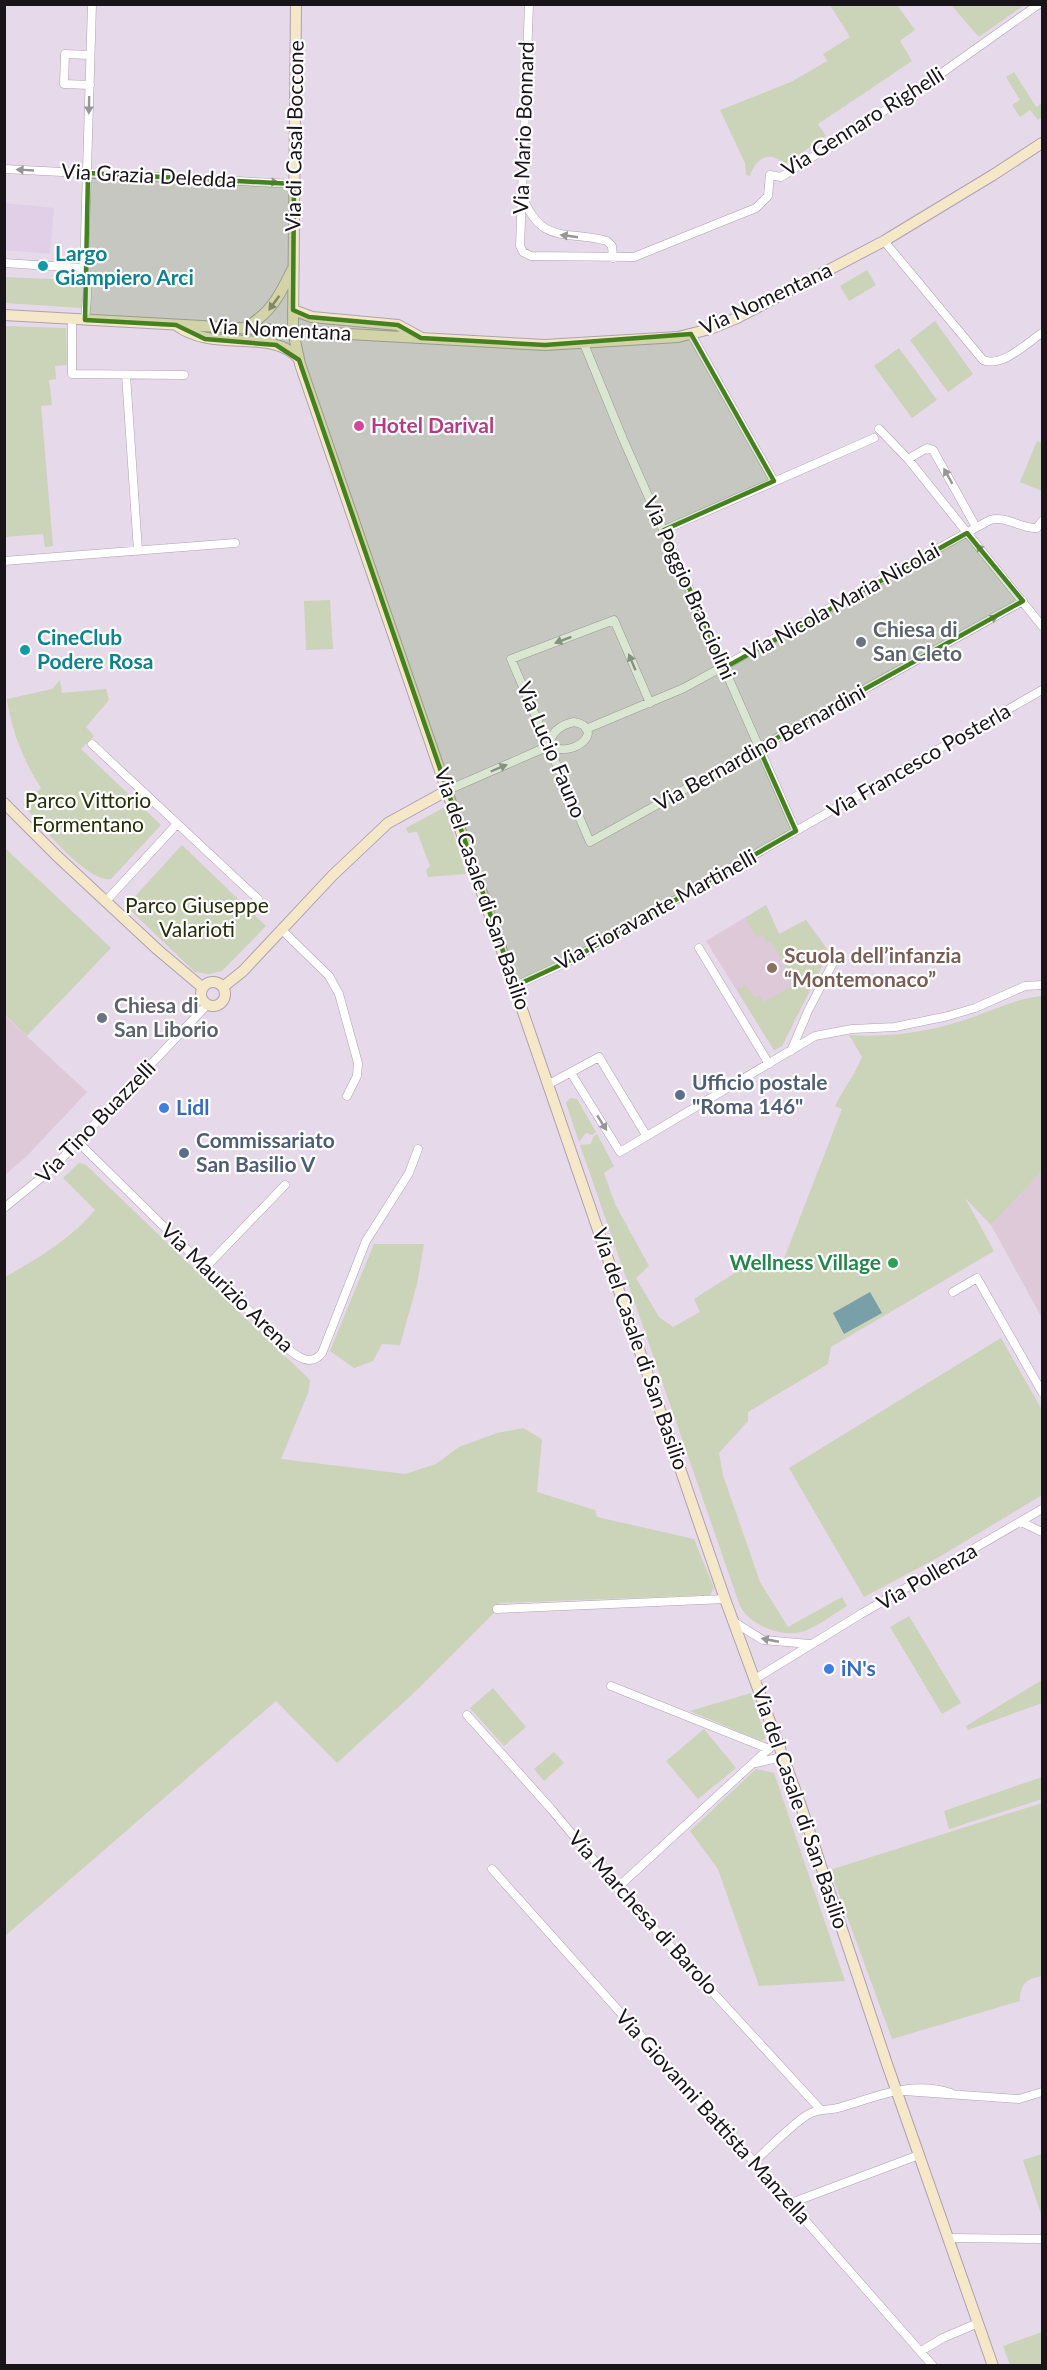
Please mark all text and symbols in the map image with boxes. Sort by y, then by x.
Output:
street label: Via di Casal Boccone [279,40,308,232]
street label: Via Mario Bonnard [507,41,538,215]
street label: Via Gennaro Righelli [777,61,948,181]
one-way arrow [84,95,94,114]
street label: Via Grazia Deledda [61,157,237,192]
one-way arrow [16,166,35,175]
one-way arrow [260,178,279,187]
one-way arrow [559,231,578,241]
place label: Largo Giampiero Arci [55,240,194,289]
street label: Via Nomentana [695,256,835,339]
marker: Largo Giampiero Arci [36,259,50,273]
one-way arrow [268,294,280,310]
street label: Via Nomentana [208,312,352,345]
place label: Hotel Darival [371,412,494,437]
marker: Hotel Darival [352,419,366,433]
one-way arrow [943,467,953,484]
street label: Via Poggio Bracciolini [639,492,742,683]
street label: Via Nicola Maria Nicolai [739,536,943,665]
one-way arrow [976,544,989,559]
one-way arrow [982,615,999,625]
place label: Chiesa di San Cleto [873,616,962,665]
place label: CineClub Podere Rosa [37,624,153,673]
marker: Chiesa di San Cleto [854,635,868,649]
one-way arrow [554,636,572,645]
marker: CineClub Podere Rosa [18,643,32,657]
one-way arrow [628,653,637,670]
street label: Via Lucio Fauno [512,678,592,821]
street label: Via Bernardino Bernardini [649,678,869,815]
street label: Via Francesco Posterla [822,697,1014,822]
one-way arrow [490,763,508,773]
street label: Via del Casale di San Basilio [430,764,537,1013]
park label: Parco Vittorio Formentano [25,787,151,836]
street label: Via Fioravante Martinelli [550,843,760,974]
park label: Parco Giuseppe Valarioti [125,892,269,941]
place label: Scuola dell’infanzia “Montemonaco” [784,942,961,991]
marker: Scuola dell’infanzia “Montemonaco” [765,961,779,975]
place label: Chiesa di San Liborio [114,992,218,1041]
marker: Chiesa di San Liborio [95,1011,109,1025]
street label: Via Tino Buazzelli [30,1054,160,1188]
place label: Ufficio postale "Roma 146" [692,1069,827,1118]
marker: Ufficio postale "Roma 146" [673,1088,687,1102]
place label: Lidl [176,1094,209,1119]
marker: Lidl [157,1101,171,1115]
one-way arrow [596,1115,607,1131]
place label: Commissariato San Basilio V [196,1127,335,1176]
marker: Commissariato San Basilio V [177,1146,191,1160]
street label: Via Maurizio Arena [156,1217,300,1357]
street label: Via del Casale di San Basilio [588,1224,695,1473]
place label: Wellness Village [730,1249,881,1274]
marker: Wellness Village [886,1256,900,1270]
street label: Via Pollenza [872,1537,981,1614]
one-way arrow [761,1635,780,1644]
place label: iN's [841,1655,876,1680]
marker: iN's [822,1662,836,1676]
street label: Via del Casale di San Basilio [748,1683,855,1932]
street label: Via Marchesa di Barolo [564,1825,724,1999]
street label: Via Giovanni Battista Manzella [611,2004,817,2228]

